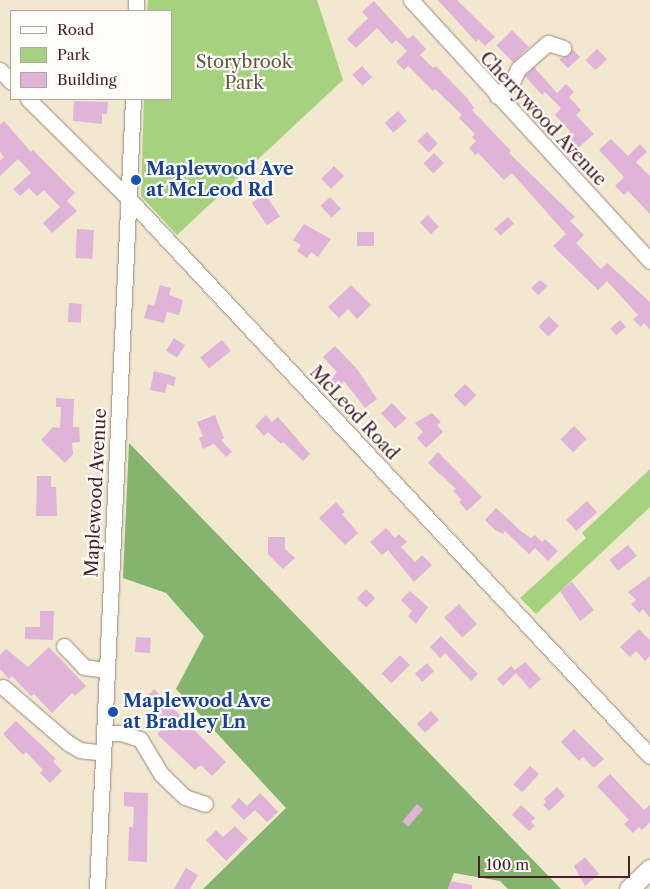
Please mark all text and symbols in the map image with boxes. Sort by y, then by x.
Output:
legend [10,10,172,100]
text: Road [57,20,94,39]
text: Park [57,45,90,64]
street label: Cherrywood Avenue [475,47,611,191]
park label: Storybrook Park [196,52,292,94]
text: Building [57,70,117,89]
place label: Maplewood Ave at McLeod Rd [146,159,295,202]
marker: Maplewood Ave at McLeod Rd [130,174,142,186]
street label: McLeod Road [305,362,403,464]
street label: Maplewood Avenue [81,408,111,578]
place label: Maplewood Ave at Bradley Ln [123,691,272,734]
marker: Maplewood Ave at Bradley Ln [107,706,119,718]
scale bar [480,846,632,878]
text: 100 m [486,855,529,874]

